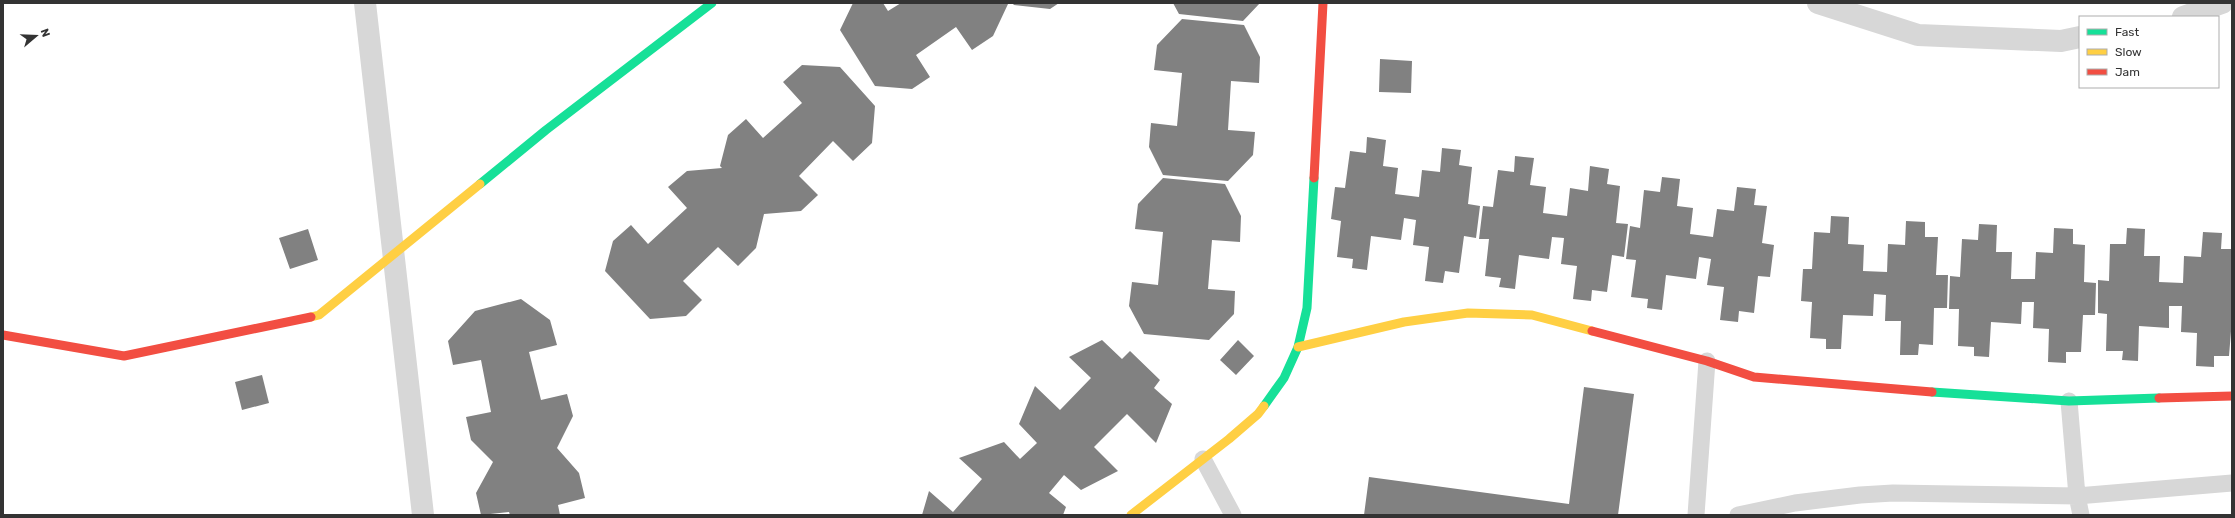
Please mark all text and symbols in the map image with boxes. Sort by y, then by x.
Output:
north arrow [16,16,56,56]
legend [2079,16,2219,88]
text: Fast [2115,25,2139,39]
text: N [38,27,52,39]
text: Slow [2115,45,2142,59]
text: Jam [2115,65,2140,79]

